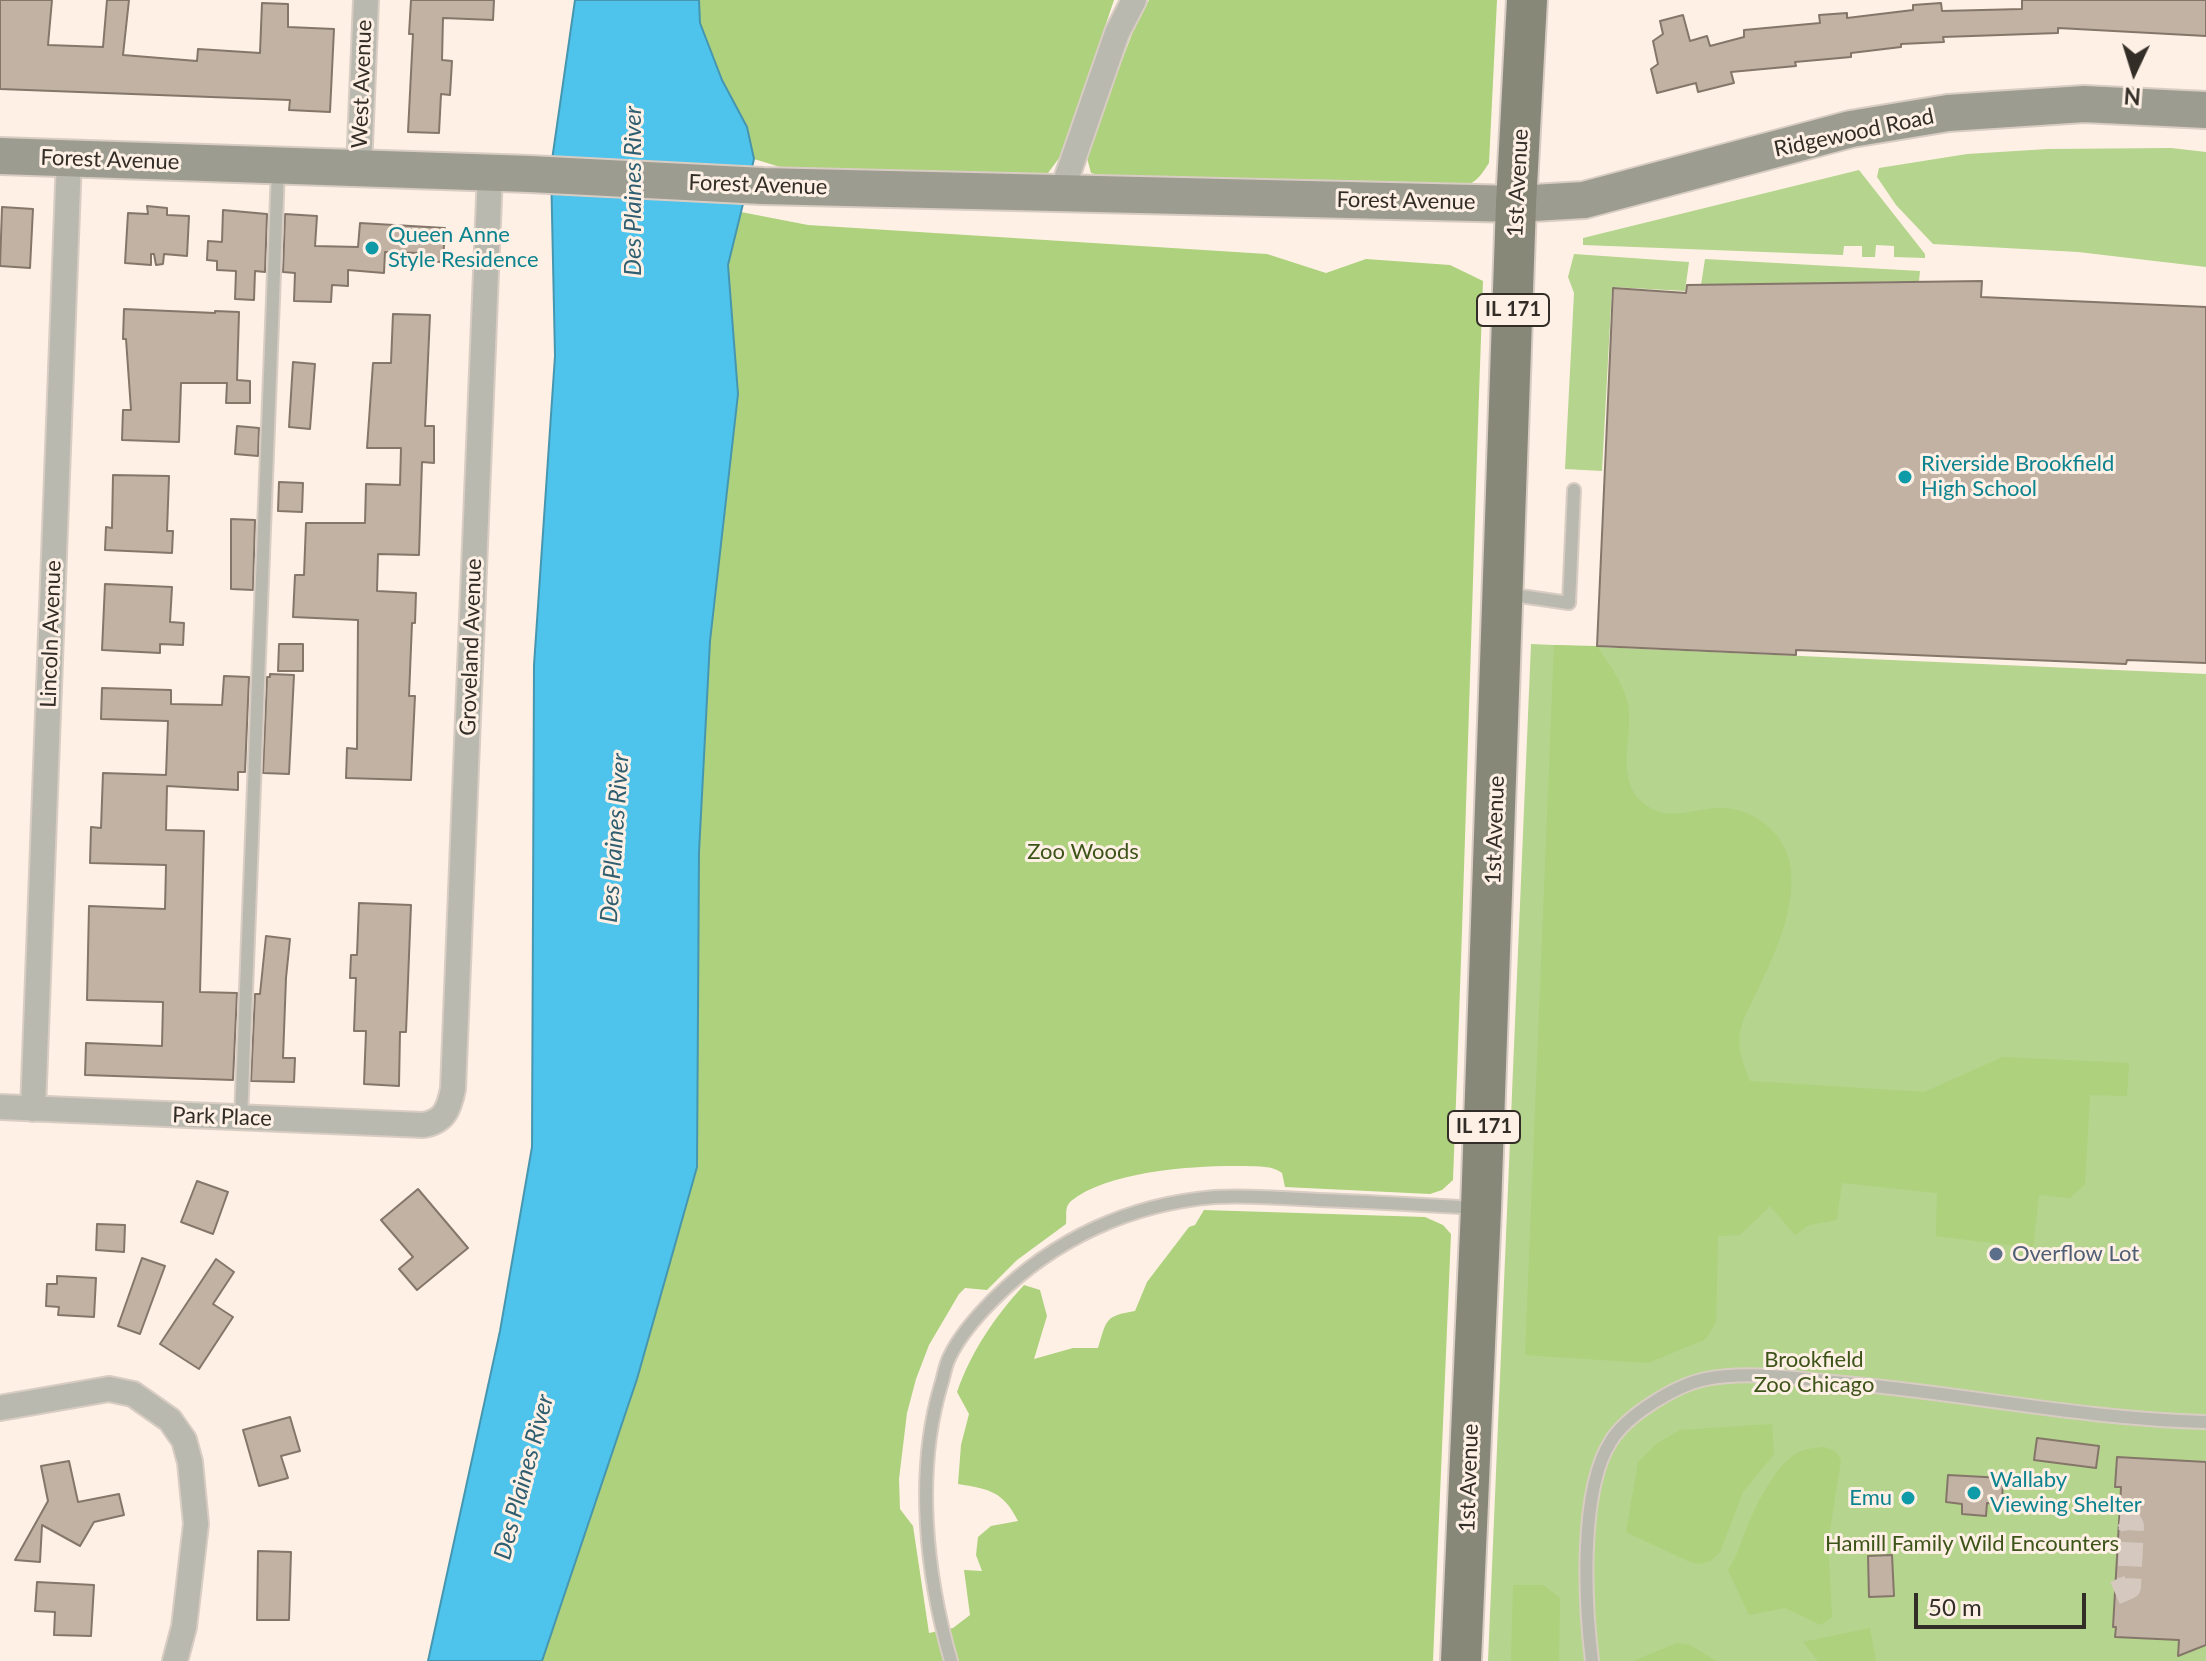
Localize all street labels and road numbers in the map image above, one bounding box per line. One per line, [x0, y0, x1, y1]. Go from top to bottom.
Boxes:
street label: West Avenue [347, 19, 377, 149]
street label: Ridgewood Road [1772, 103, 1936, 163]
street label: 1st Avenue [1502, 128, 1534, 238]
street label: Forest Avenue [40, 144, 180, 176]
street label: Forest Avenue [688, 169, 828, 201]
street label: Forest Avenue [1336, 187, 1476, 215]
road number: IL 171 [1477, 294, 1549, 326]
street label: Groveland Avenue [455, 558, 487, 736]
street label: Lincoln Avenue [35, 560, 67, 708]
street label: 1st Avenue [1480, 775, 1510, 885]
street label: Park Place [172, 1102, 272, 1132]
road number: IL 171 [1448, 1111, 1520, 1143]
street label: 1st Avenue [1454, 1423, 1484, 1533]

